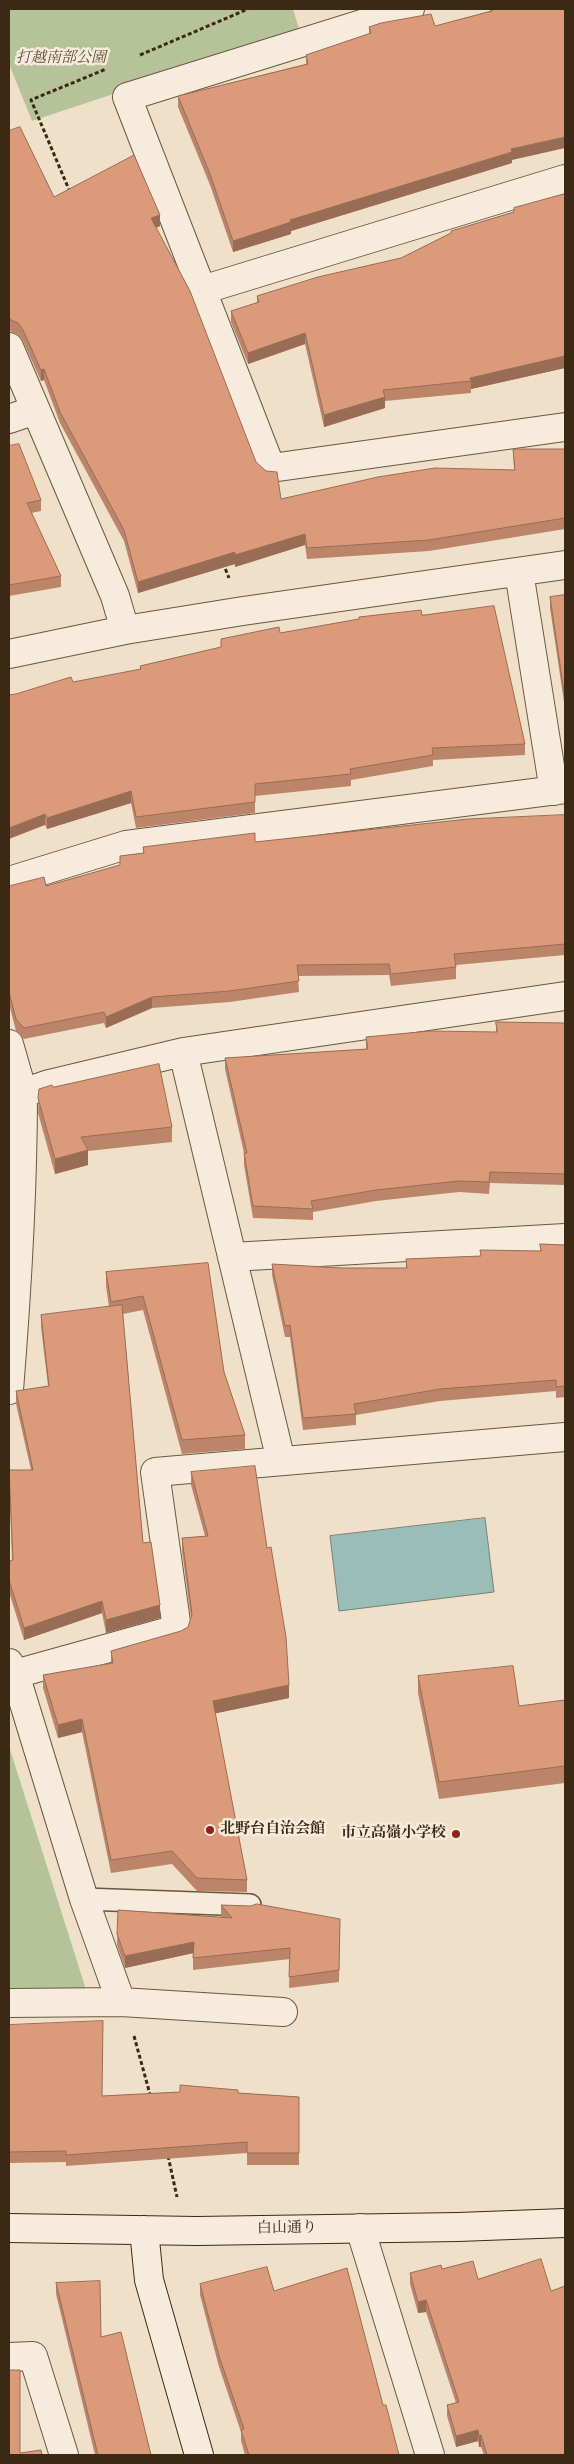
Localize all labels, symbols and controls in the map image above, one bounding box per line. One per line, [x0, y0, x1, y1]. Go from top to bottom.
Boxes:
park label: 打越南部公園 [16, 50, 106, 68]
place label: 北野台自治会館 [220, 1821, 325, 1839]
marker: 北野台自治会館 [204, 1824, 216, 1836]
place label: 市立高嶺小学校 [341, 1825, 446, 1843]
marker: 市立高嶺小学校 [450, 1828, 462, 1840]
street label: 白山通り [257, 2219, 317, 2239]

